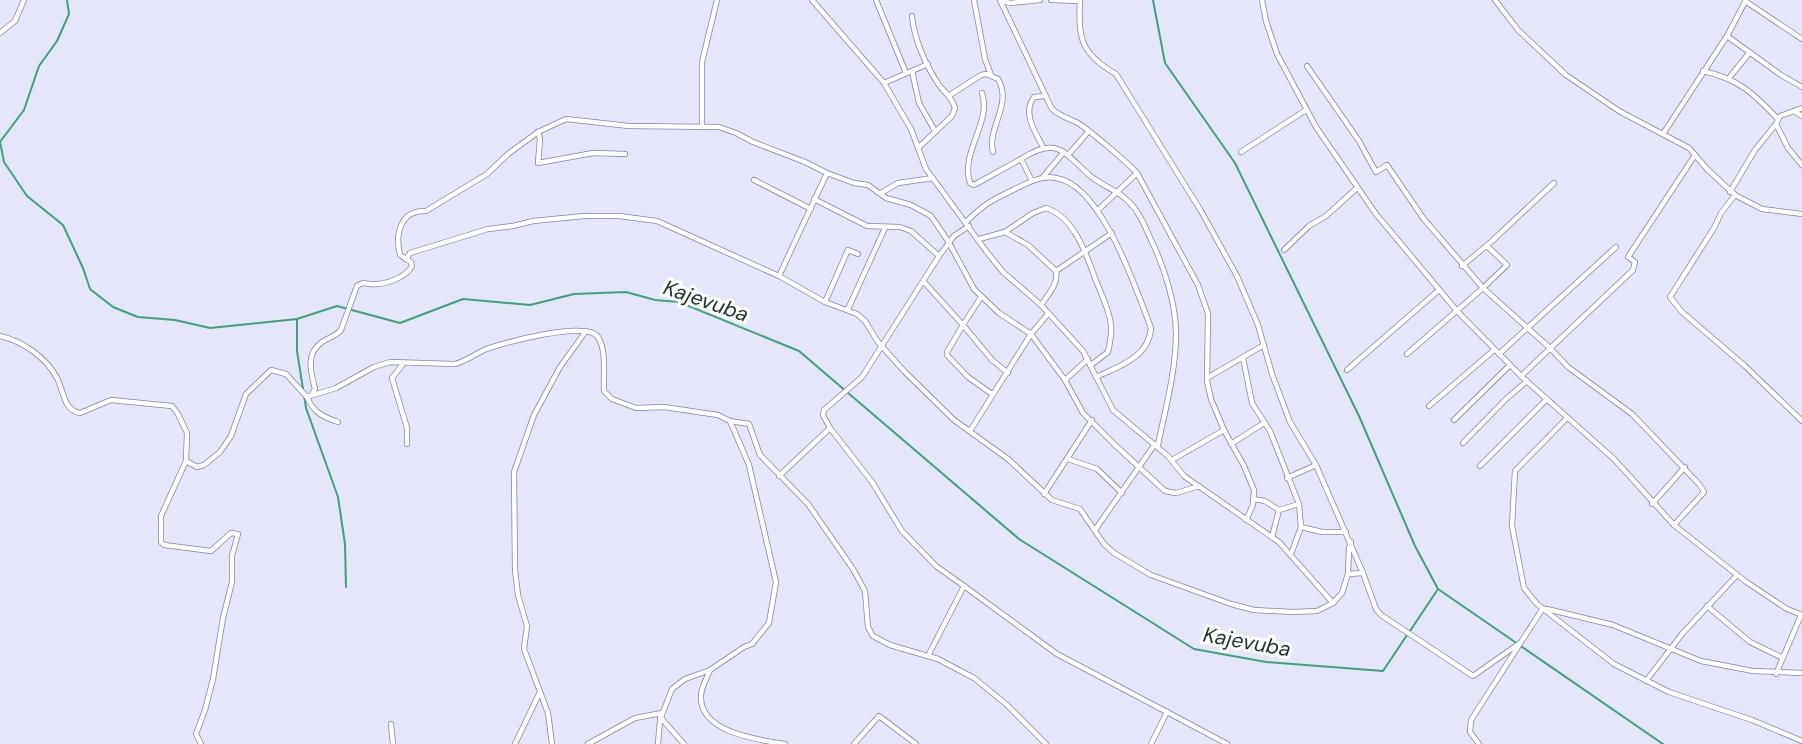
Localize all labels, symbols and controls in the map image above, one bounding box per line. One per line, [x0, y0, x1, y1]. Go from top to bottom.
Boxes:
water label: Kajevuba [660, 273, 752, 329]
water label: Kajevuba [1201, 621, 1293, 663]

